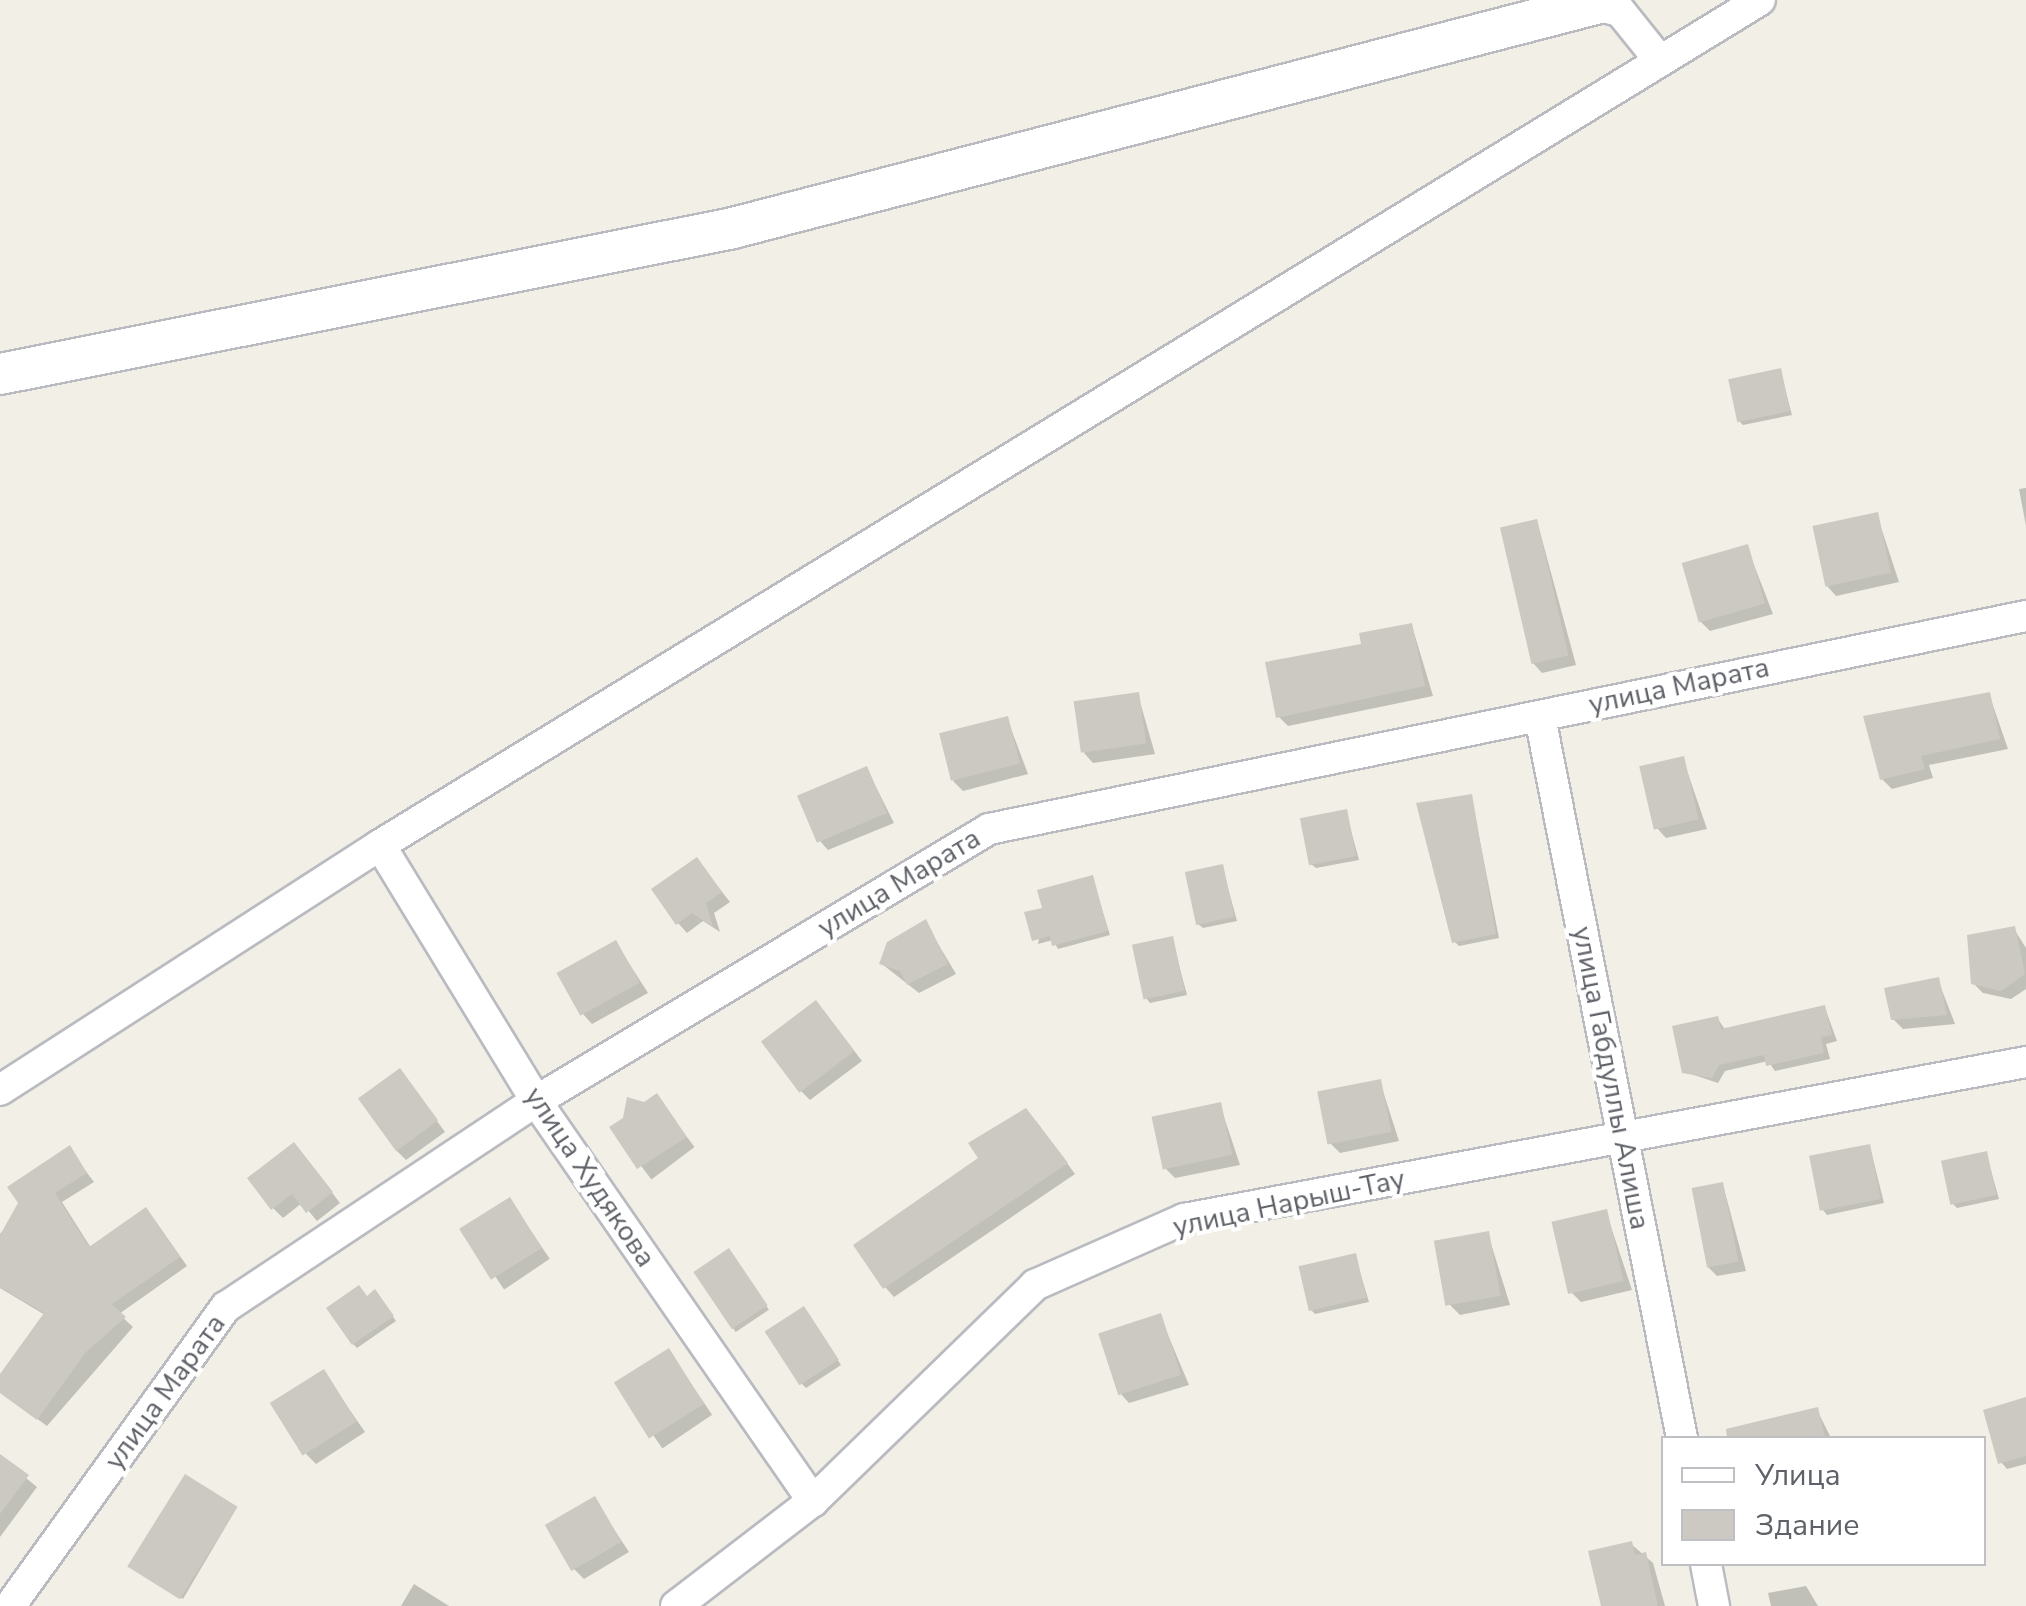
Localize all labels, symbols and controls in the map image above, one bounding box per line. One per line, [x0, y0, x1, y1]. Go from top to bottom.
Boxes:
street label: улица Марата [1586, 650, 1772, 722]
street label: улица Марата [812, 821, 986, 945]
street label: улица Габдуллы Алиша [1565, 924, 1657, 1232]
street label: улица Худякова [517, 1081, 663, 1273]
street label: улица Нарыш-Тау [1170, 1162, 1408, 1244]
street label: улица Марата [97, 1308, 233, 1476]
legend [1661, 1436, 1986, 1566]
text: Улица [1755, 1455, 1841, 1496]
text: Здание [1755, 1505, 1860, 1546]

